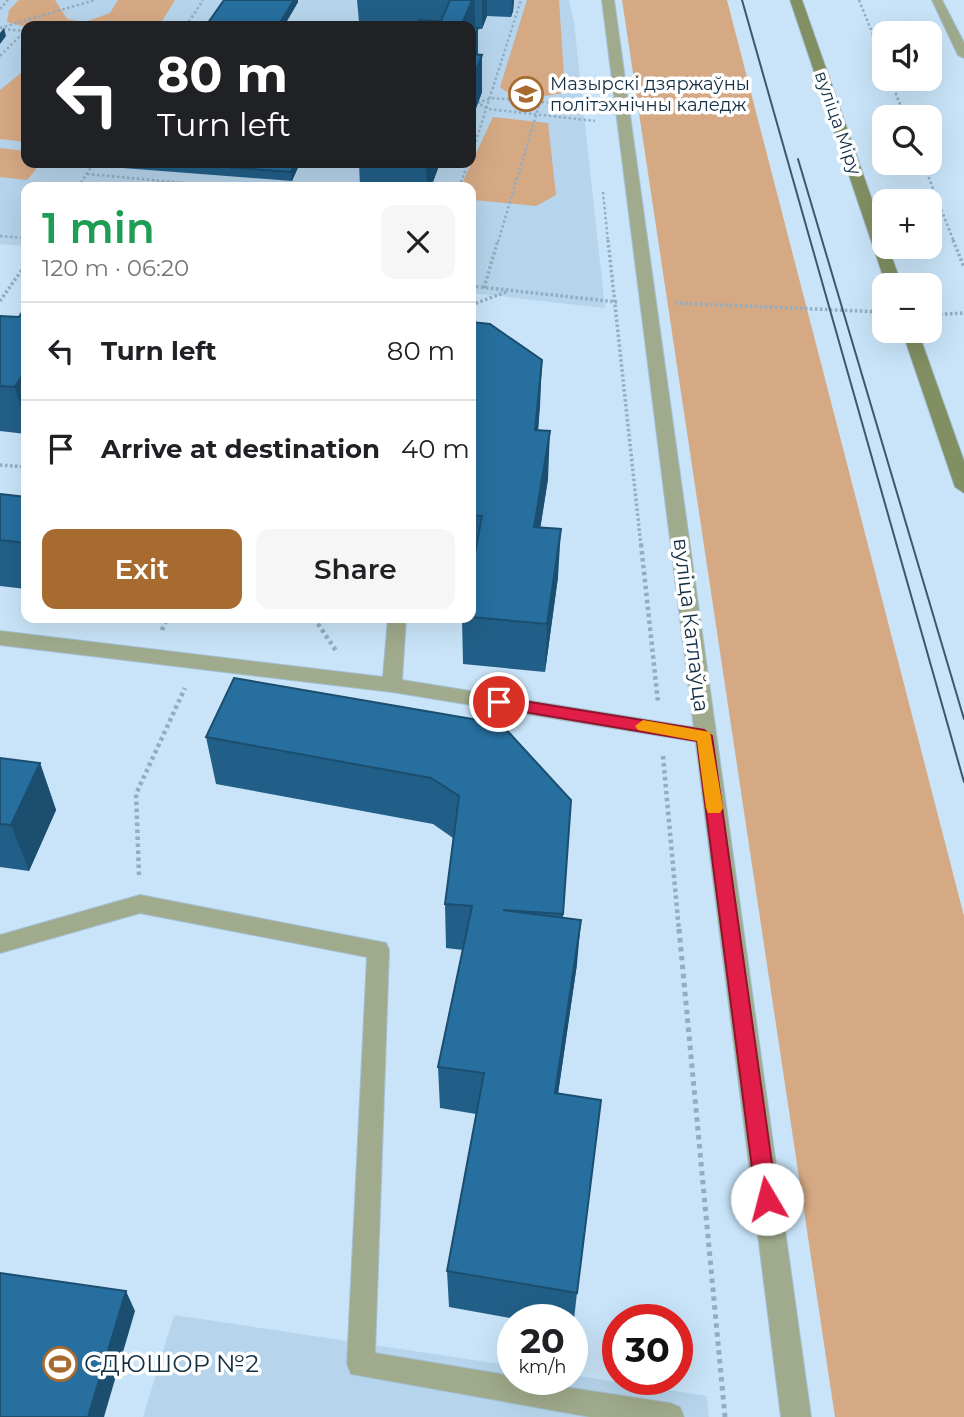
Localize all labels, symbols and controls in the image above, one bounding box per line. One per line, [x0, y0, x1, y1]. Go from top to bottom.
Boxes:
map controls [872, 21, 942, 343]
button: sound [872, 21, 942, 91]
text: 80 m [157, 45, 288, 104]
icon: left [42, 49, 133, 140]
street label: вуліца Міру [810, 68, 866, 178]
place label: Мазырскі дзяржаўны політэхнічны каледж [550, 73, 750, 116]
school or university icon: Мазырскі дзяржаўны політэхнічны каледж [507, 75, 545, 113]
text: Turn left [157, 105, 291, 144]
button: search [872, 105, 942, 175]
button: + [872, 189, 942, 259]
text: 1 min [42, 202, 155, 254]
button: close [381, 205, 455, 279]
text: 120 m · 06:20 [42, 254, 189, 282]
button: − [872, 273, 942, 343]
icon: left [42, 332, 80, 370]
text: Turn left [101, 335, 217, 367]
text: 80 m [387, 335, 455, 367]
icon: arrive [42, 430, 80, 468]
text: Arrive at destination [101, 433, 380, 465]
text: 40 m [401, 433, 470, 465]
button: Exit [42, 529, 242, 609]
button: Share [256, 529, 455, 609]
street label: вуліца Катлаўца [668, 537, 715, 713]
pin [469, 672, 529, 732]
icon: arrive [480, 683, 518, 721]
position arrow [730, 1162, 804, 1236]
speed limit sign: 30 [602, 1304, 693, 1395]
text: 20 [520, 1319, 565, 1362]
sports icon: СДЮШОР №2 [41, 1345, 79, 1383]
place label: СДЮШОР №2 [84, 1349, 259, 1378]
text: km/h [518, 1356, 567, 1378]

